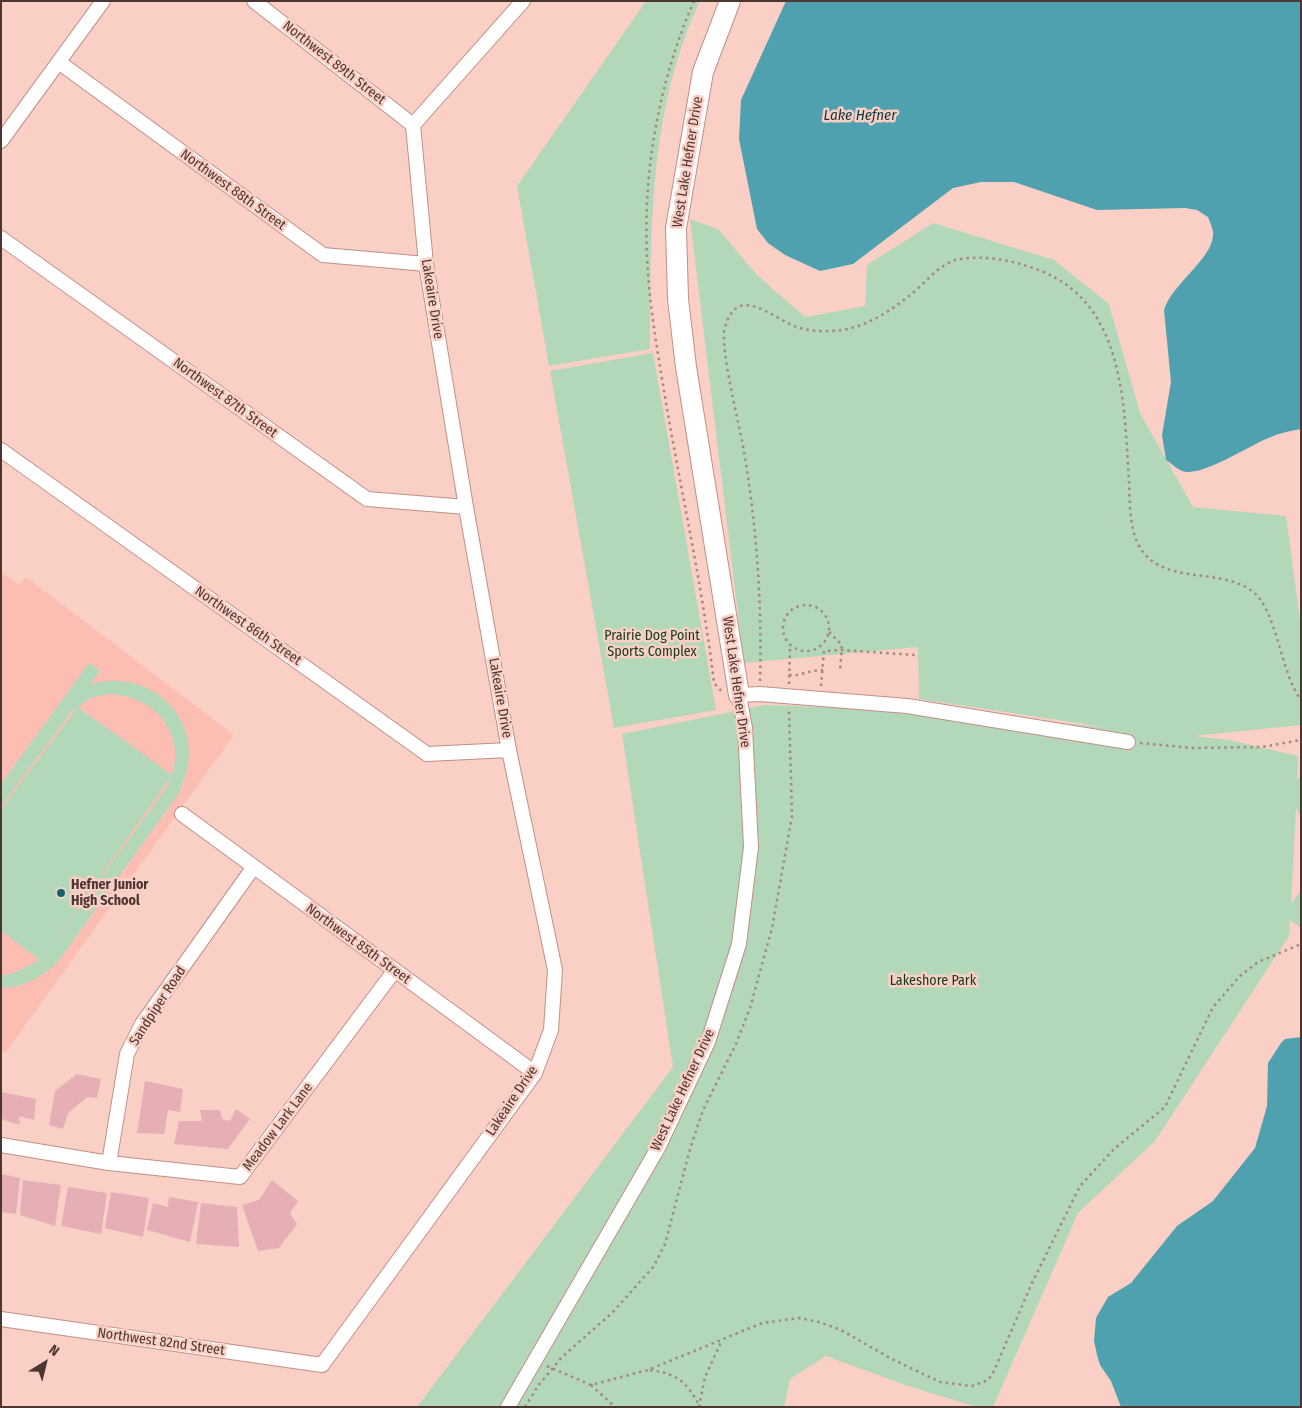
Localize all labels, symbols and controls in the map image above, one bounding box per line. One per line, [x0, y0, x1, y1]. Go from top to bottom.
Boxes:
street label: Northwest 89th Street [279, 18, 389, 108]
street label: West Lake Hefner Drive [669, 95, 707, 229]
water label: Lake Hefner [824, 107, 896, 125]
street label: Northwest 88th Street [177, 146, 289, 234]
street label: Lakeaire Drive [417, 258, 447, 340]
street label: Northwest 87th Street [170, 355, 280, 441]
street label: Northwest 86th Street [191, 583, 305, 669]
street label: West Lake Hefner Drive [718, 615, 754, 749]
park label: Prairie Dog Point Sports Complex [604, 628, 700, 660]
street label: Lakeaire Drive [485, 657, 515, 739]
place label: Hefner Junior High School [71, 877, 148, 910]
marker: Hefner Junior High School [55, 887, 67, 899]
street label: Northwest 85th Street [302, 900, 414, 988]
street label: Sandpiper Road [126, 963, 190, 1049]
park label: Lakeshore Park [890, 973, 976, 989]
street label: West Lake Hefner Drive [647, 1026, 719, 1154]
street label: Lakeaire Drive [482, 1063, 542, 1139]
street label: Meadow Lark Lane [239, 1080, 317, 1174]
street label: Northwest 82nd Street [96, 1325, 226, 1359]
north arrow [20, 1338, 70, 1388]
text: N [46, 1341, 62, 1360]

